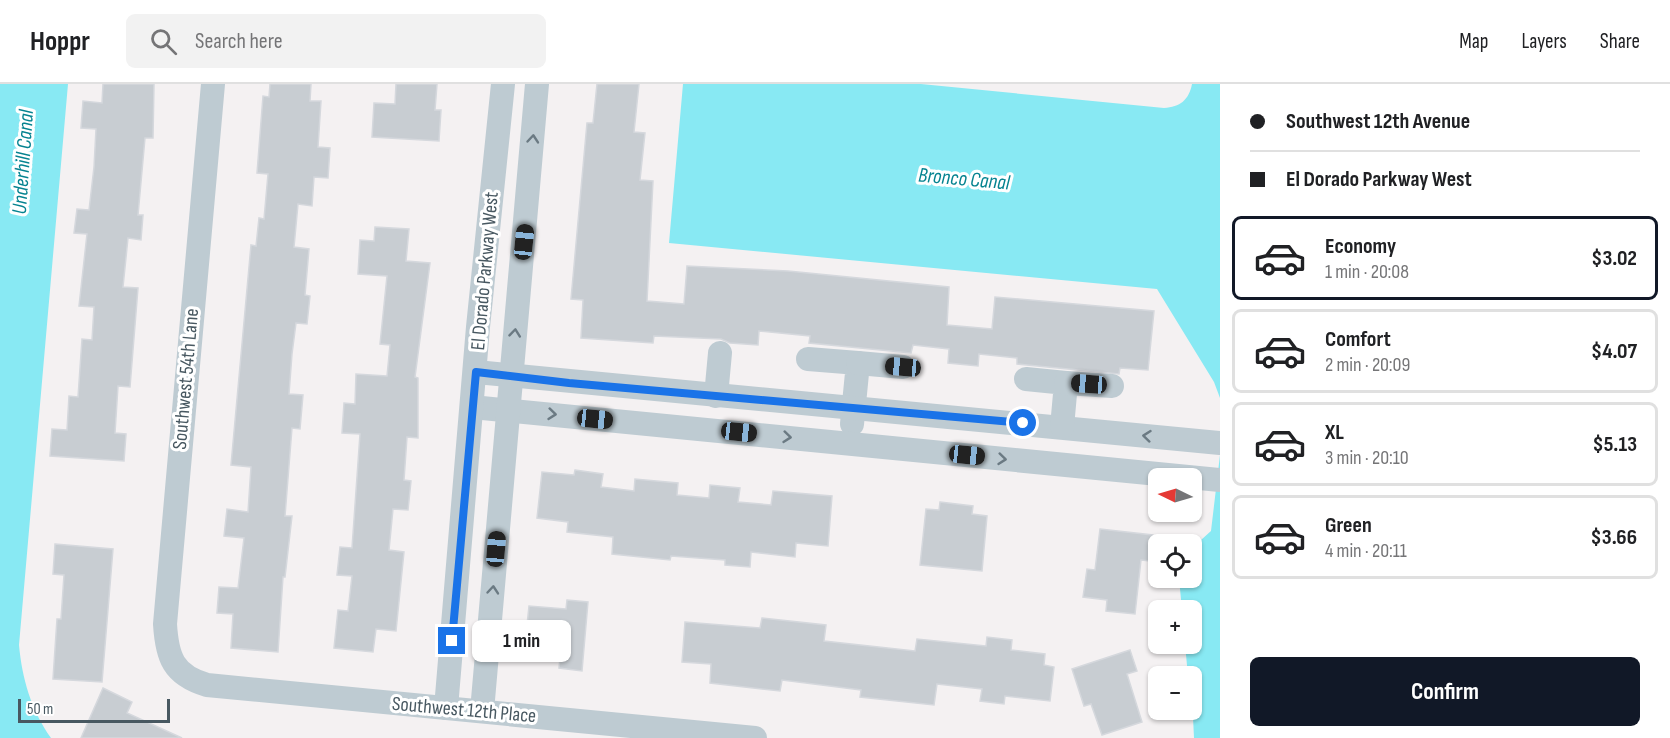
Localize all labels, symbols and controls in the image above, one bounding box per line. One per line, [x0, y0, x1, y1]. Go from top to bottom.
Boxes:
search box [126, 14, 546, 68]
text: Hoppr [30, 25, 90, 58]
icon: search [147, 25, 180, 58]
text: Search here [195, 28, 282, 55]
text: Map [1459, 29, 1488, 54]
text: Layers [1521, 29, 1567, 54]
text: Share [1600, 29, 1640, 54]
water label: Underhill Canal [7, 108, 39, 215]
text: Southwest 12th Avenue [1286, 108, 1470, 135]
one-way arrow [526, 135, 539, 144]
water label: Bronco Canal [917, 163, 1012, 196]
text: El Dorado Parkway West [1286, 166, 1472, 193]
street label: El Dorado Parkway West [466, 191, 504, 351]
car [513, 223, 535, 261]
icon: car [1253, 231, 1307, 285]
text: Economy [1325, 233, 1396, 260]
text: $3.02 [1591, 245, 1637, 272]
text: 1 min · 20:08 [1325, 260, 1409, 284]
street label: Southwest 54th Lane [168, 307, 204, 451]
icon: car [1253, 324, 1307, 378]
text: Comfort [1325, 326, 1391, 353]
one-way arrow [508, 329, 521, 338]
text: $4.07 [1591, 338, 1637, 365]
text: 2 min · 20:09 [1325, 353, 1410, 377]
car [884, 356, 922, 378]
car [1070, 374, 1108, 394]
one-way arrow [547, 407, 556, 420]
car [576, 408, 614, 430]
route start [1009, 409, 1036, 436]
icon: car [1253, 417, 1307, 471]
text: XL [1325, 419, 1344, 446]
car [720, 421, 758, 443]
one-way arrow [783, 430, 792, 442]
one-way arrow [1143, 430, 1152, 443]
text: $5.13 [1592, 431, 1637, 458]
car [948, 444, 986, 466]
text: 3 min · 20:10 [1325, 446, 1409, 470]
one-way arrow [998, 452, 1007, 465]
north arrow [1148, 468, 1202, 522]
map controls [1148, 468, 1202, 720]
icon: car [1253, 510, 1307, 564]
text: Green [1325, 512, 1372, 539]
text: $3.66 [1591, 524, 1637, 551]
car [485, 530, 507, 568]
button: locate [1148, 534, 1202, 588]
text: 4 min · 20:11 [1325, 539, 1407, 563]
one-way arrow [486, 586, 499, 595]
button: + [1148, 600, 1202, 654]
callout: 1 min [473, 620, 572, 662]
route end [438, 627, 465, 654]
text: 1 min [503, 629, 540, 653]
button: Confirm [1250, 657, 1640, 726]
button: − [1148, 666, 1202, 720]
street label: Southwest 12th Place [391, 692, 537, 728]
scale bar [18, 696, 170, 724]
text: 50 m [27, 700, 53, 719]

